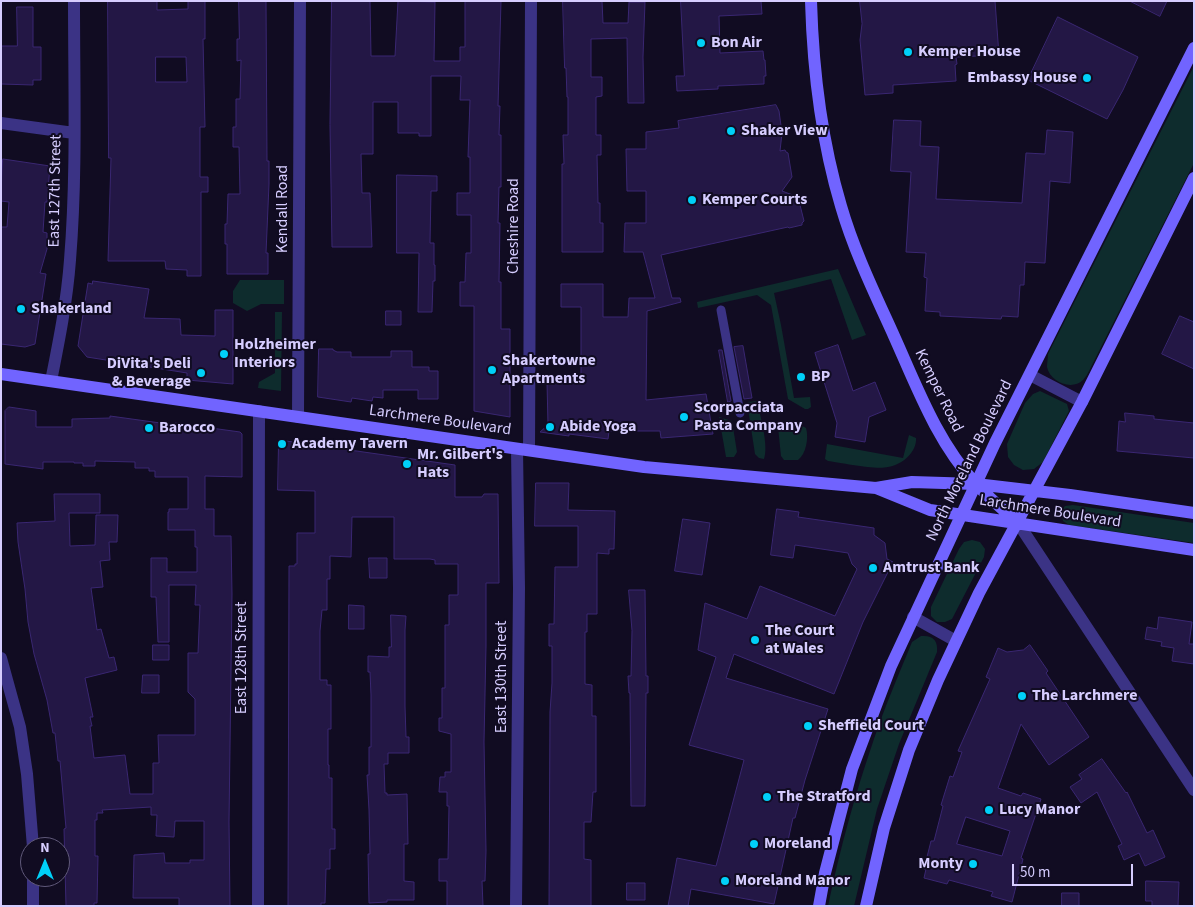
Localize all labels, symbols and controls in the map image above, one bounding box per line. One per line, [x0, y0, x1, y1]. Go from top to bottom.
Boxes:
place label: Bon Air [711, 33, 762, 53]
marker: Bon Air [695, 37, 707, 49]
place label: Kemper House [918, 42, 1021, 62]
marker: Kemper House [902, 46, 914, 58]
place label: Embassy House [967, 68, 1077, 88]
marker: Embassy House [1081, 72, 1093, 84]
place label: Shaker View [741, 121, 828, 141]
marker: Shaker View [725, 125, 737, 137]
street label: East 127th Street [45, 134, 67, 248]
street label: Kendall Road [273, 165, 293, 253]
street label: Cheshire Road [504, 178, 524, 274]
place label: Kemper Courts [702, 190, 807, 210]
marker: Kemper Courts [686, 194, 698, 206]
place label: Shakerland [31, 299, 112, 319]
marker: Shakerland [15, 303, 27, 315]
place label: Holzheimer Interiors [234, 335, 316, 373]
street label: Kemper Road [910, 346, 966, 436]
marker: Holzheimer Interiors [218, 348, 230, 360]
place label: Shakertowne Apartments [502, 351, 596, 389]
place label: DiVita's Deli & Beverage [107, 354, 191, 392]
marker: Shakertowne Apartments [486, 364, 498, 376]
marker: DiVita's Deli & Beverage [195, 367, 207, 379]
place label: BP [811, 367, 830, 387]
marker: BP [795, 371, 807, 383]
street label: North Moreland Boulevard [923, 377, 1017, 545]
place label: Scorpacciata Pasta Company [694, 398, 802, 436]
street label: Larchmere Boulevard [368, 402, 512, 440]
marker: Scorpacciata Pasta Company [678, 411, 690, 423]
place label: Abide Yoga [560, 417, 636, 437]
place label: Barocco [159, 418, 215, 438]
marker: Abide Yoga [544, 421, 556, 433]
marker: Barocco [143, 422, 155, 434]
place label: Academy Tavern [292, 434, 408, 454]
marker: Academy Tavern [276, 438, 288, 450]
place label: Mr. Gilbert's Hats [417, 445, 503, 483]
marker: Mr. Gilbert's Hats [401, 458, 413, 470]
street label: Larchmere Boulevard [978, 491, 1122, 533]
place label: Amtrust Bank [883, 558, 980, 578]
marker: Amtrust Bank [867, 562, 879, 574]
street label: East 128th Street [232, 602, 252, 714]
street label: East 130th Street [492, 621, 512, 733]
place label: The Court at Wales [765, 621, 834, 659]
marker: The Court at Wales [749, 634, 761, 646]
place label: The Larchmere [1032, 686, 1138, 706]
marker: The Larchmere [1016, 690, 1028, 702]
place label: Sheffield Court [818, 716, 924, 736]
marker: Sheffield Court [802, 720, 814, 732]
place label: The Stratford [777, 787, 871, 807]
marker: The Stratford [761, 791, 773, 803]
place label: Lucy Manor [999, 800, 1080, 820]
marker: Lucy Manor [983, 804, 995, 816]
place label: Moreland [764, 834, 831, 854]
north arrow [20, 837, 70, 887]
text: N [40, 838, 50, 858]
marker: Moreland [748, 838, 760, 850]
place label: Monty [918, 854, 963, 874]
scale bar [1015, 854, 1136, 886]
marker: Monty [967, 858, 979, 870]
text: 50 m [1020, 862, 1050, 883]
place label: Moreland Manor [735, 871, 850, 891]
marker: Moreland Manor [719, 875, 731, 887]

